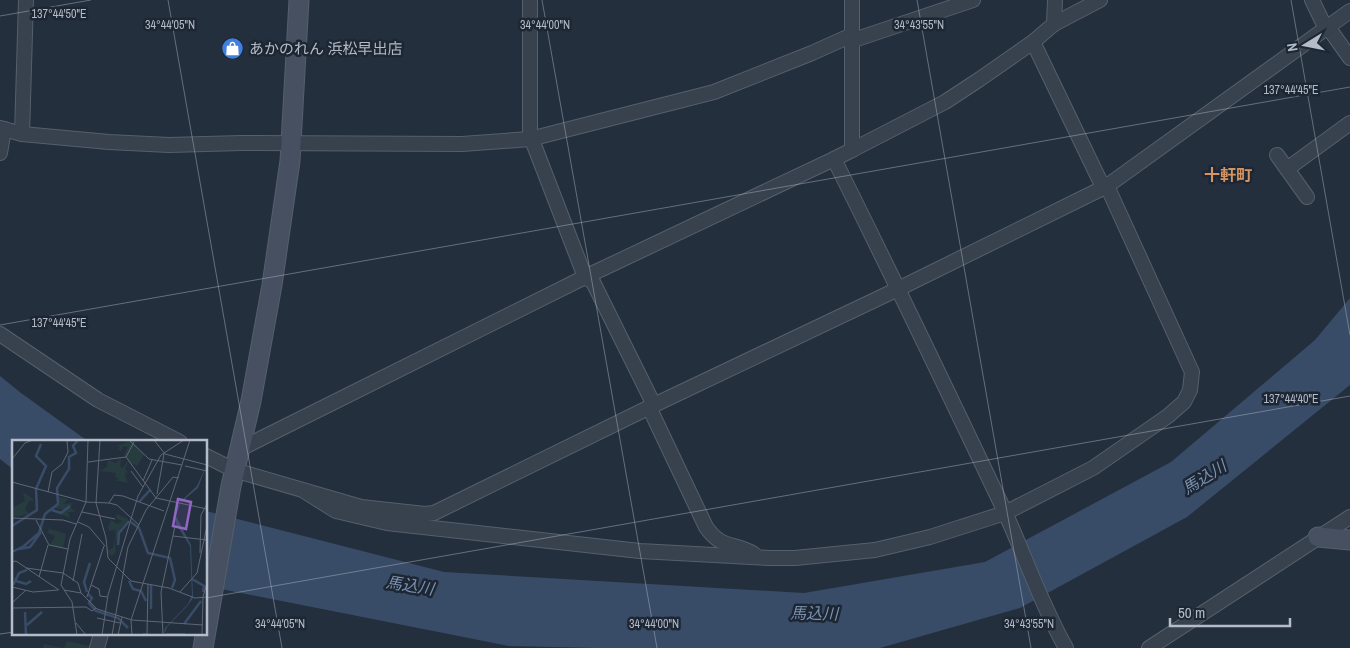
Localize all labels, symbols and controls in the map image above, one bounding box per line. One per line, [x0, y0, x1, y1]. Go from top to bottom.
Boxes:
text: 137°44'50"E [31, 6, 87, 22]
text: 34°44'05"N [145, 17, 195, 33]
text: 34°44'00"N [520, 17, 570, 33]
text: 34°43'55"N [894, 17, 944, 33]
north arrow [1280, 20, 1330, 70]
shop icon: あかのれん 浜松早出店 [221, 37, 245, 61]
place label: あかのれん 浜松早出店 [249, 38, 402, 59]
text: N [1283, 42, 1302, 53]
text: 137°44'45"E [1263, 82, 1319, 98]
district label: 十軒町 [1204, 164, 1252, 186]
text: 137°44'45"E [31, 315, 87, 331]
text: 137°44'40"E [1263, 391, 1319, 407]
inset map [12, 440, 208, 636]
water label: 馬込川 [1178, 454, 1232, 499]
water label: 馬込川 [385, 570, 437, 600]
scale bar [1170, 596, 1290, 628]
water label: 馬込川 [790, 602, 840, 624]
text: 50 m [1178, 602, 1205, 623]
text: 34°44'05"N [255, 616, 305, 632]
text: 34°44'00"N [629, 616, 679, 632]
text: 34°43'55"N [1004, 616, 1054, 632]

